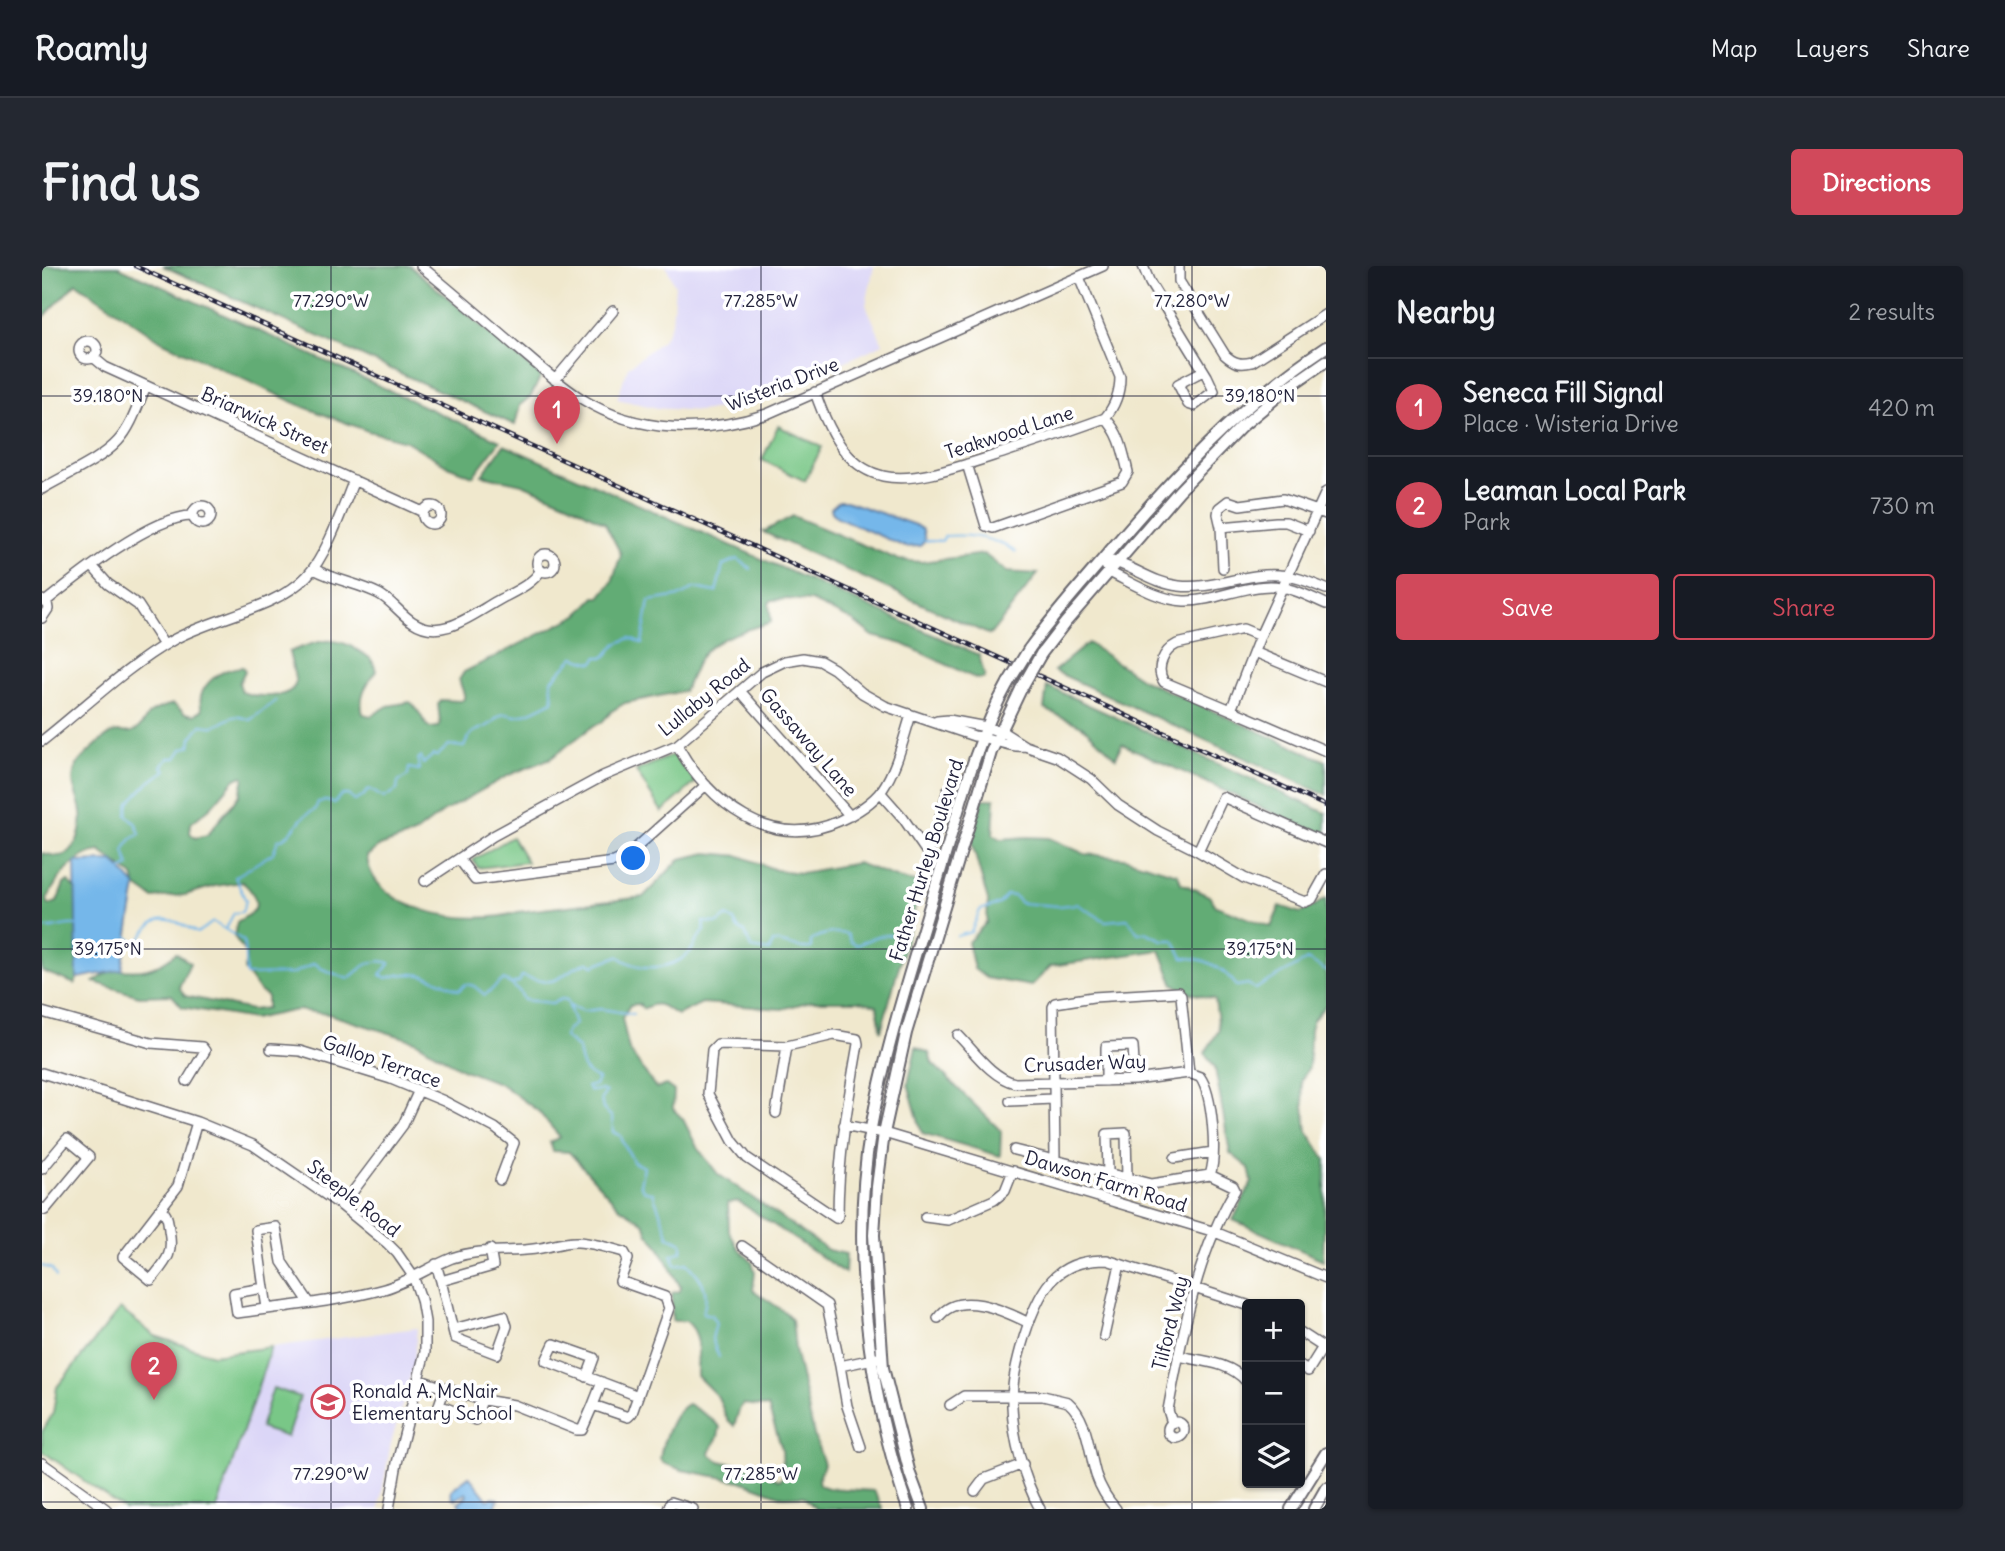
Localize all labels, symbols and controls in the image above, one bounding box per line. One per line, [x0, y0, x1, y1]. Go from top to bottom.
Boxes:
text: Roamly [35, 27, 148, 69]
text: Map [1711, 33, 1757, 63]
text: Layers [1795, 33, 1869, 63]
text: Share [1907, 33, 1970, 63]
button: Directions [1791, 149, 1963, 215]
text: Find us [42, 152, 200, 213]
text: 77.290°W [293, 289, 369, 312]
text: 77.285°W [724, 289, 798, 312]
text: 77.280°W [1154, 289, 1230, 312]
text: Nearby [1396, 293, 1496, 331]
text: 2 results [1849, 297, 1935, 326]
street label: Wisteria Drive [722, 351, 842, 417]
text: Seneca Fill Signal [1463, 376, 1664, 409]
street label: Briarwick Street [198, 381, 332, 459]
text: 39.180°N [72, 384, 144, 407]
text: 39.180°N [1224, 384, 1296, 407]
pin: 1 [534, 386, 580, 444]
text: 1 [1414, 393, 1424, 422]
text: 420 m [1868, 393, 1935, 422]
street label: Teakwood Lane [942, 400, 1076, 464]
text: Place · Wisteria Drive [1463, 409, 1679, 438]
text: Leaman Local Park [1463, 474, 1686, 507]
text: 2 [1413, 491, 1425, 520]
text: 730 m [1870, 491, 1935, 520]
text: Park [1463, 507, 1511, 536]
button: Save [1396, 574, 1659, 640]
button: Share [1673, 574, 1935, 640]
street label: Lullaby Road [653, 653, 755, 741]
street label: Gassaway Lane [755, 683, 863, 801]
street label: Father Hurley Boulevard [884, 756, 968, 964]
your location [616, 841, 650, 875]
text: 39.175°N [74, 937, 142, 960]
text: 39.175°N [1226, 937, 1294, 960]
street label: Gallop Terrace [320, 1030, 444, 1092]
street label: Crusader Way [1023, 1049, 1147, 1077]
street label: Dawson Farm Road [1022, 1145, 1190, 1217]
street label: Steeple Road [303, 1154, 405, 1242]
street label: Tilford Way [1147, 1273, 1193, 1373]
map controls [1242, 1299, 1305, 1488]
button: + [1242, 1299, 1305, 1362]
pin: 2 [131, 1342, 177, 1400]
button: − [1242, 1362, 1305, 1425]
place label: Ronald A. McNair Elementary School [352, 1379, 513, 1425]
school or university icon: Ronald A. McNair Elementary School [309, 1383, 347, 1421]
button: layers [1242, 1425, 1305, 1488]
text: 77.290°W [293, 1462, 369, 1485]
text: 77.285°W [724, 1462, 798, 1485]

